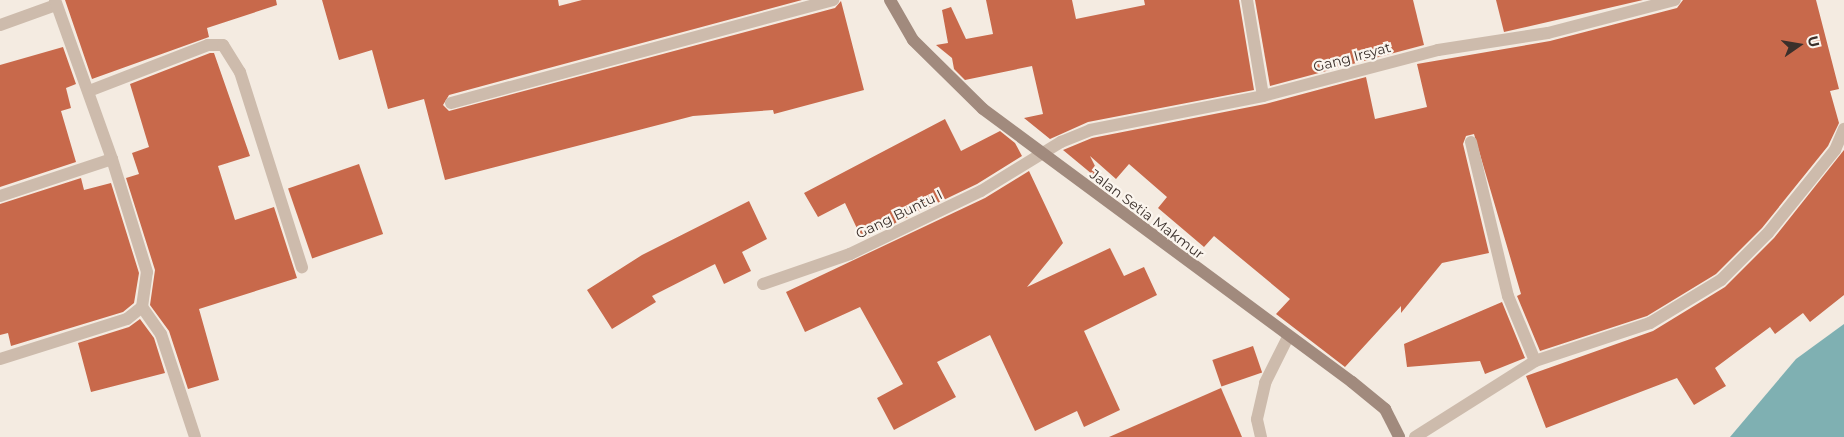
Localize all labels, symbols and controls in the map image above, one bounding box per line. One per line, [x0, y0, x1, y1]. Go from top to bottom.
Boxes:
north arrow [1774, 20, 1824, 70]
text: U [1804, 34, 1824, 49]
street label: Gang Irsyat [1311, 39, 1393, 75]
street label: Jalan Setia Makmur [1087, 166, 1207, 262]
street label: Gang Buntu I [853, 186, 945, 242]

